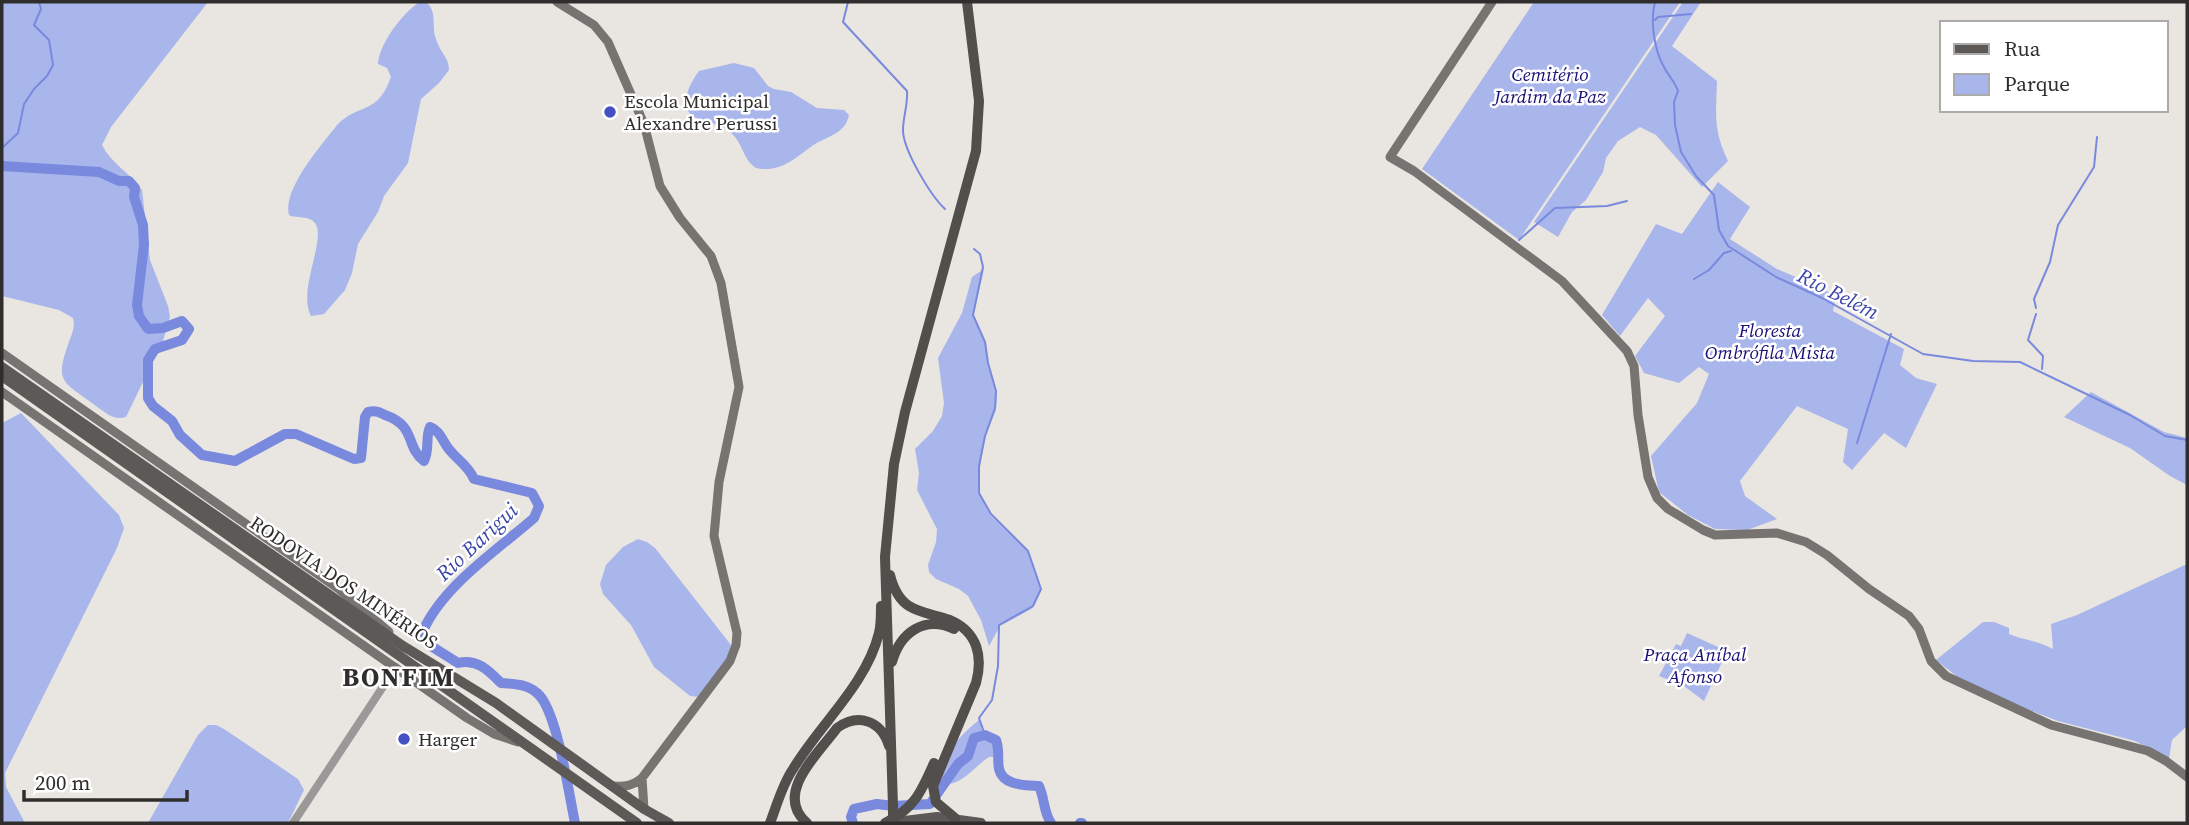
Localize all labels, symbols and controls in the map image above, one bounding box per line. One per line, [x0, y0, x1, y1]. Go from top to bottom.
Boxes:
legend [1940, 21, 2168, 112]
text: Rua [2004, 34, 2041, 63]
park label: Cemitério Jardim da Paz [1491, 61, 1607, 109]
text: Parque [2004, 69, 2070, 98]
place label: Escola Municipal Alexandre Perussi [624, 88, 778, 136]
marker: Escola Municipal Alexandre Perussi [602, 104, 618, 120]
water label: Rio Belém [1792, 260, 1884, 326]
park label: Floresta Ombrófila Mista [1705, 317, 1835, 365]
water label: Rio Barigui [429, 496, 524, 588]
street label: RODOVIA DOS MINÉRIOS [245, 509, 443, 655]
park label: Praça Aníbal Afonso [1643, 641, 1747, 689]
district label: BONFIM [342, 659, 456, 695]
place label: Harger [418, 726, 477, 752]
marker: Harger [396, 731, 412, 747]
scale bar [24, 758, 187, 802]
text: 200 m [35, 768, 90, 797]

